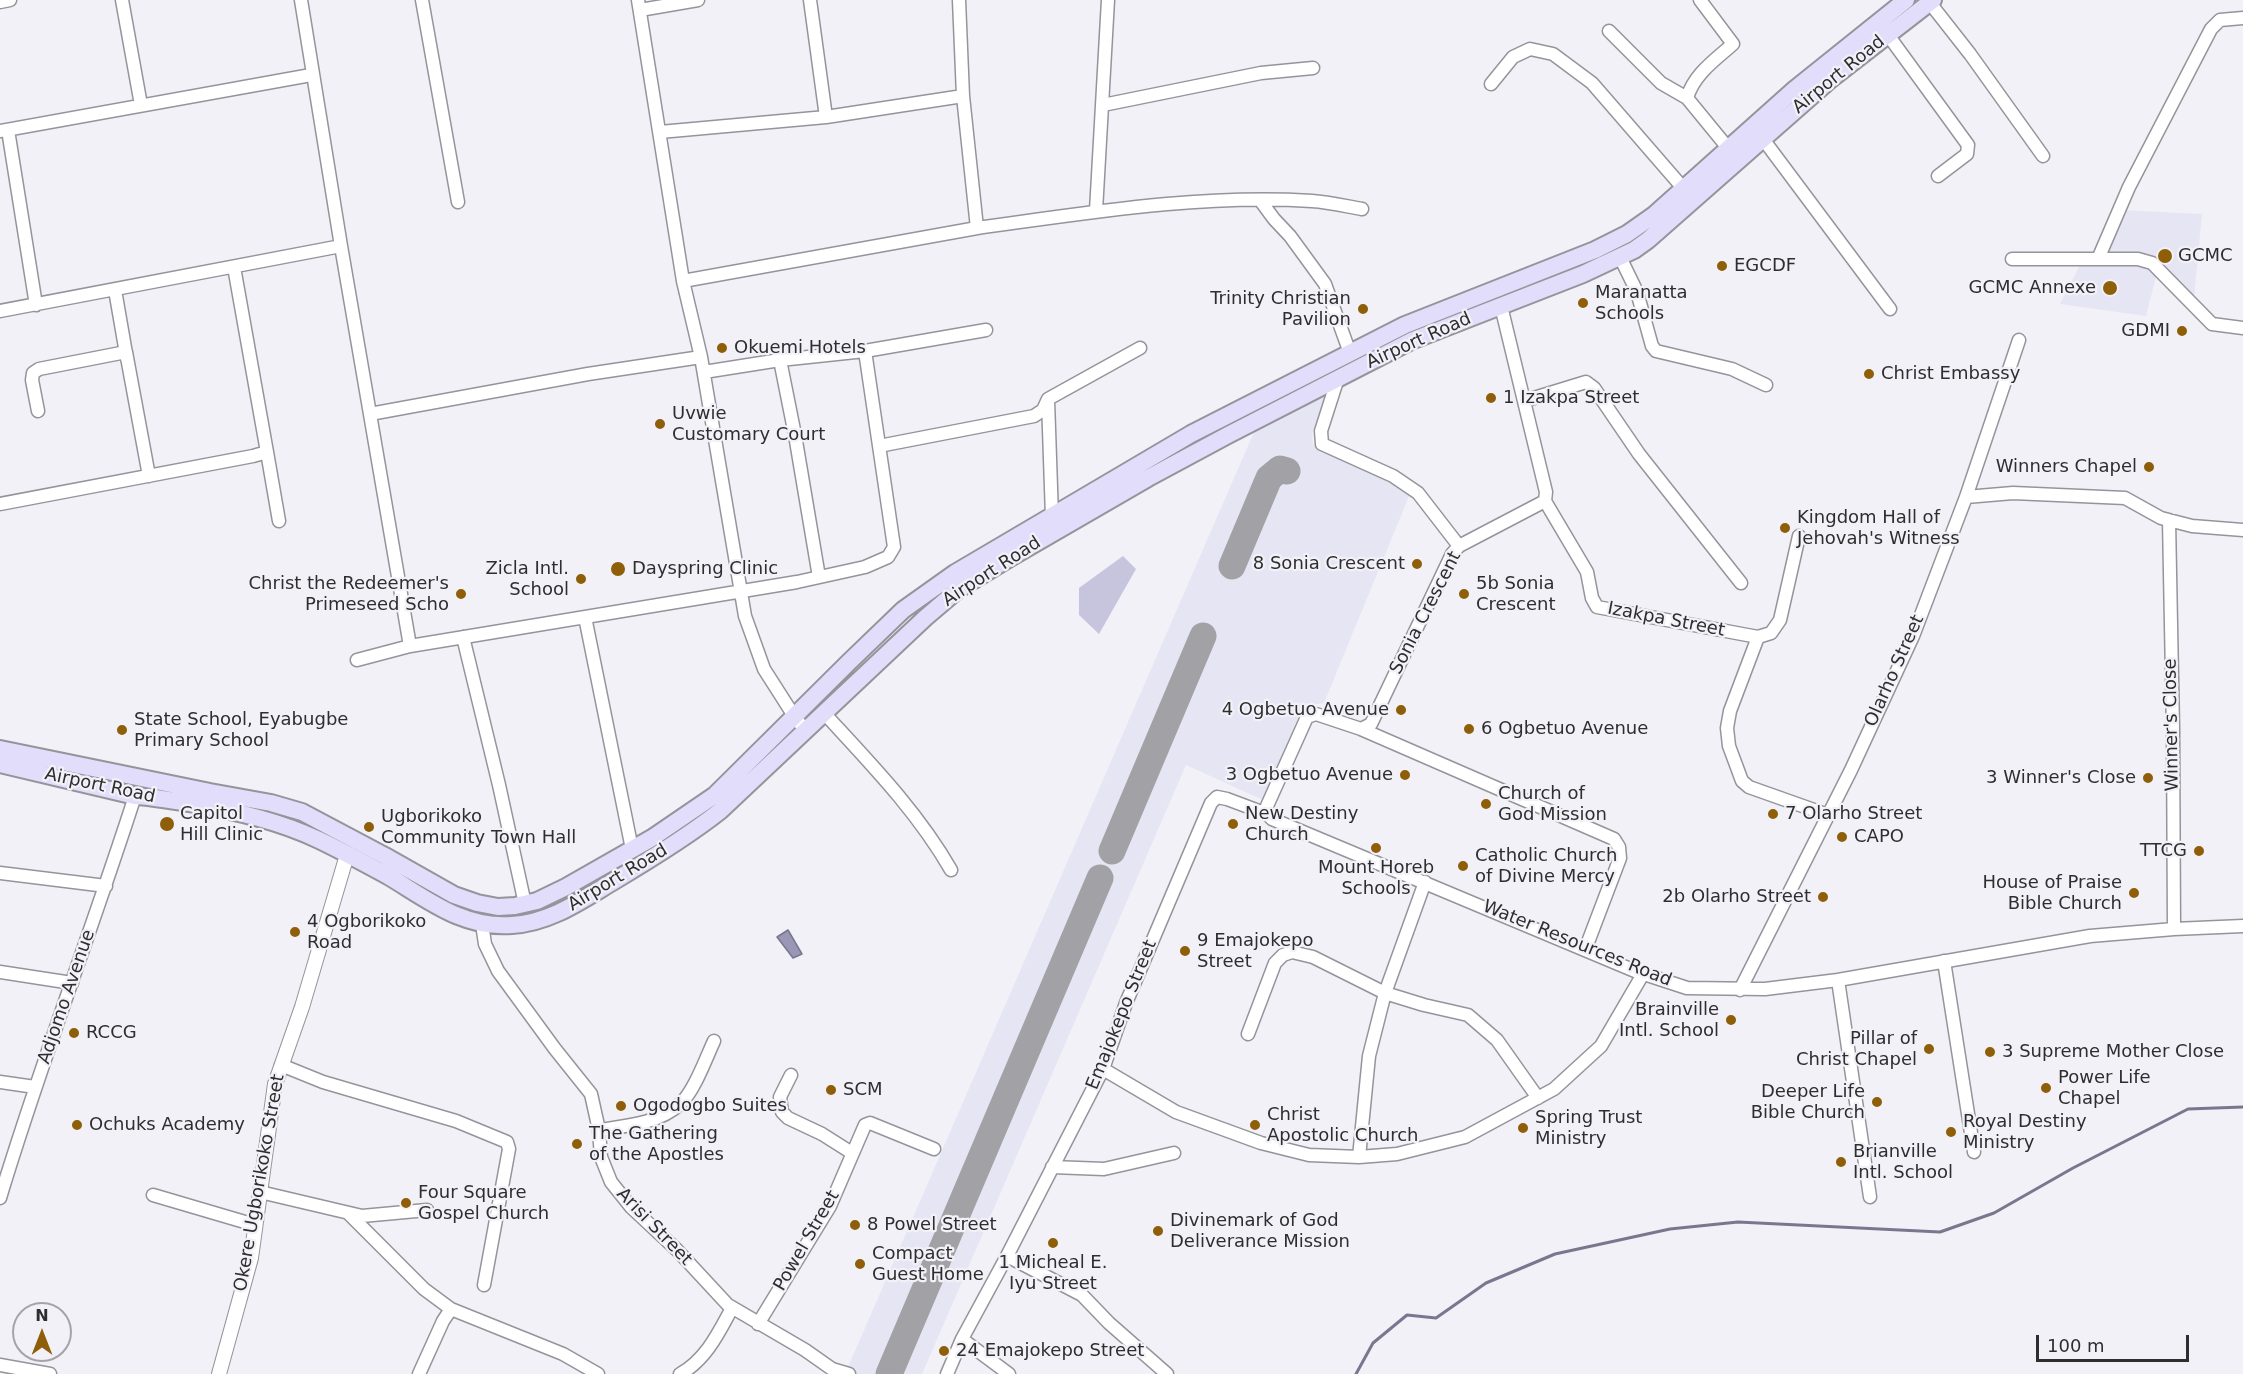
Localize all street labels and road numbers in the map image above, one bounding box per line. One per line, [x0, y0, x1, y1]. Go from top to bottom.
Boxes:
street label: Airport Road [1788, 31, 1890, 119]
street label: Airport Road [1363, 308, 1475, 374]
street label: Airport Road [939, 532, 1045, 612]
street label: Sonia Crescent [1386, 548, 1466, 678]
street label: Izakpa Street [1605, 598, 1727, 642]
street label: Olarho Street [1861, 612, 1929, 730]
street label: Winner's Close [2160, 658, 2184, 792]
street label: Airport Road [43, 764, 157, 808]
street label: Airport Road [564, 840, 672, 916]
street label: Water Resources Road [1479, 896, 1675, 992]
street label: Adjomo Avenue [34, 927, 100, 1067]
street label: Emajokepo Street [1082, 937, 1162, 1093]
street label: Okere Ugborikoko Street [230, 1073, 290, 1293]
street label: Arisi Street [612, 1184, 696, 1270]
street label: Powel Street [770, 1187, 844, 1295]

